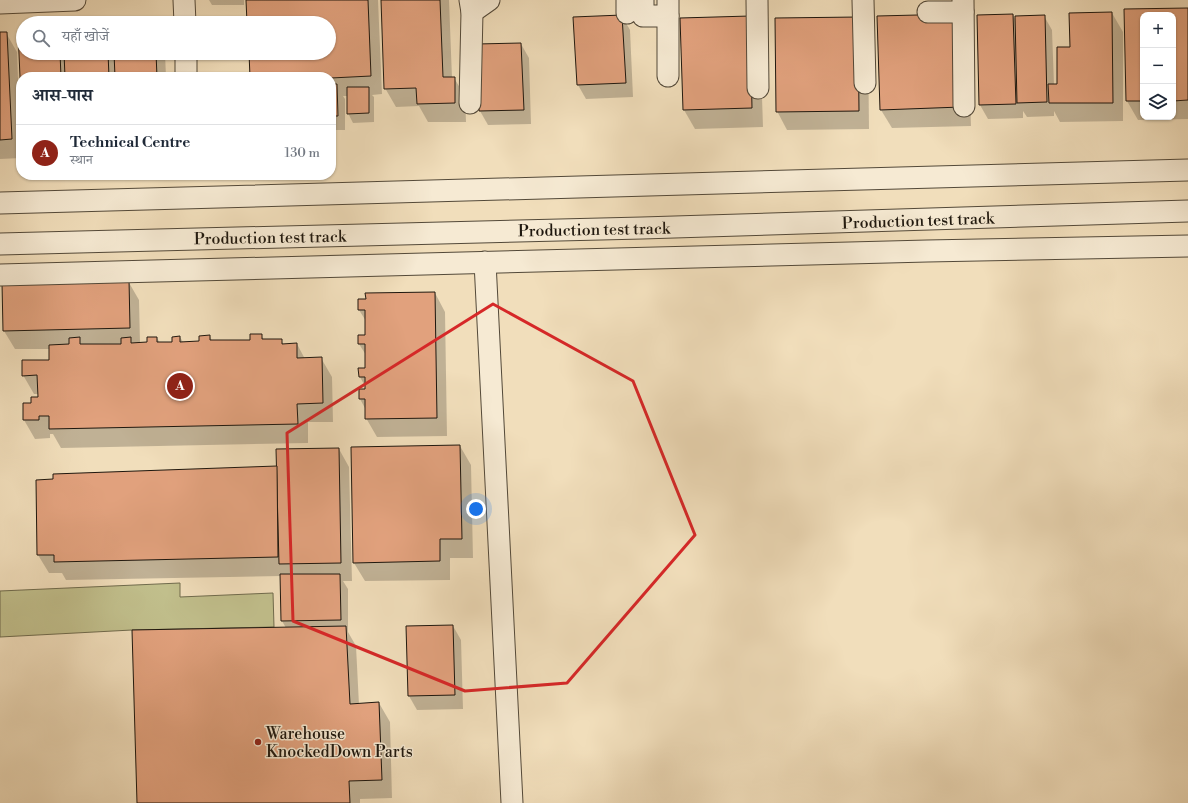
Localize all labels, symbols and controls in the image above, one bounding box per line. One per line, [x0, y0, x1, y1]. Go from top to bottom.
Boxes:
map controls [1140, 12, 1176, 120]
button: + [1140, 12, 1176, 48]
search box [16, 16, 336, 60]
icon: search [30, 27, 52, 49]
text: यहाँ खोजें [62, 27, 109, 46]
button: − [1140, 48, 1176, 84]
button: layers [1140, 84, 1176, 120]
text: आस-पास [32, 85, 93, 107]
text: Technical Centre [70, 133, 190, 152]
text: A [40, 145, 50, 161]
text: 130 m [285, 145, 320, 161]
text: स्थान [70, 152, 93, 168]
street label: Production test track [841, 208, 996, 234]
street label: Production test track [518, 219, 672, 241]
street label: Production test track [194, 227, 348, 249]
pin: A [167, 371, 193, 401]
your location [466, 499, 486, 519]
place label: Warehouse KnockedDown Parts [265, 724, 413, 762]
marker: Warehouse KnockedDown Parts [253, 737, 263, 747]

